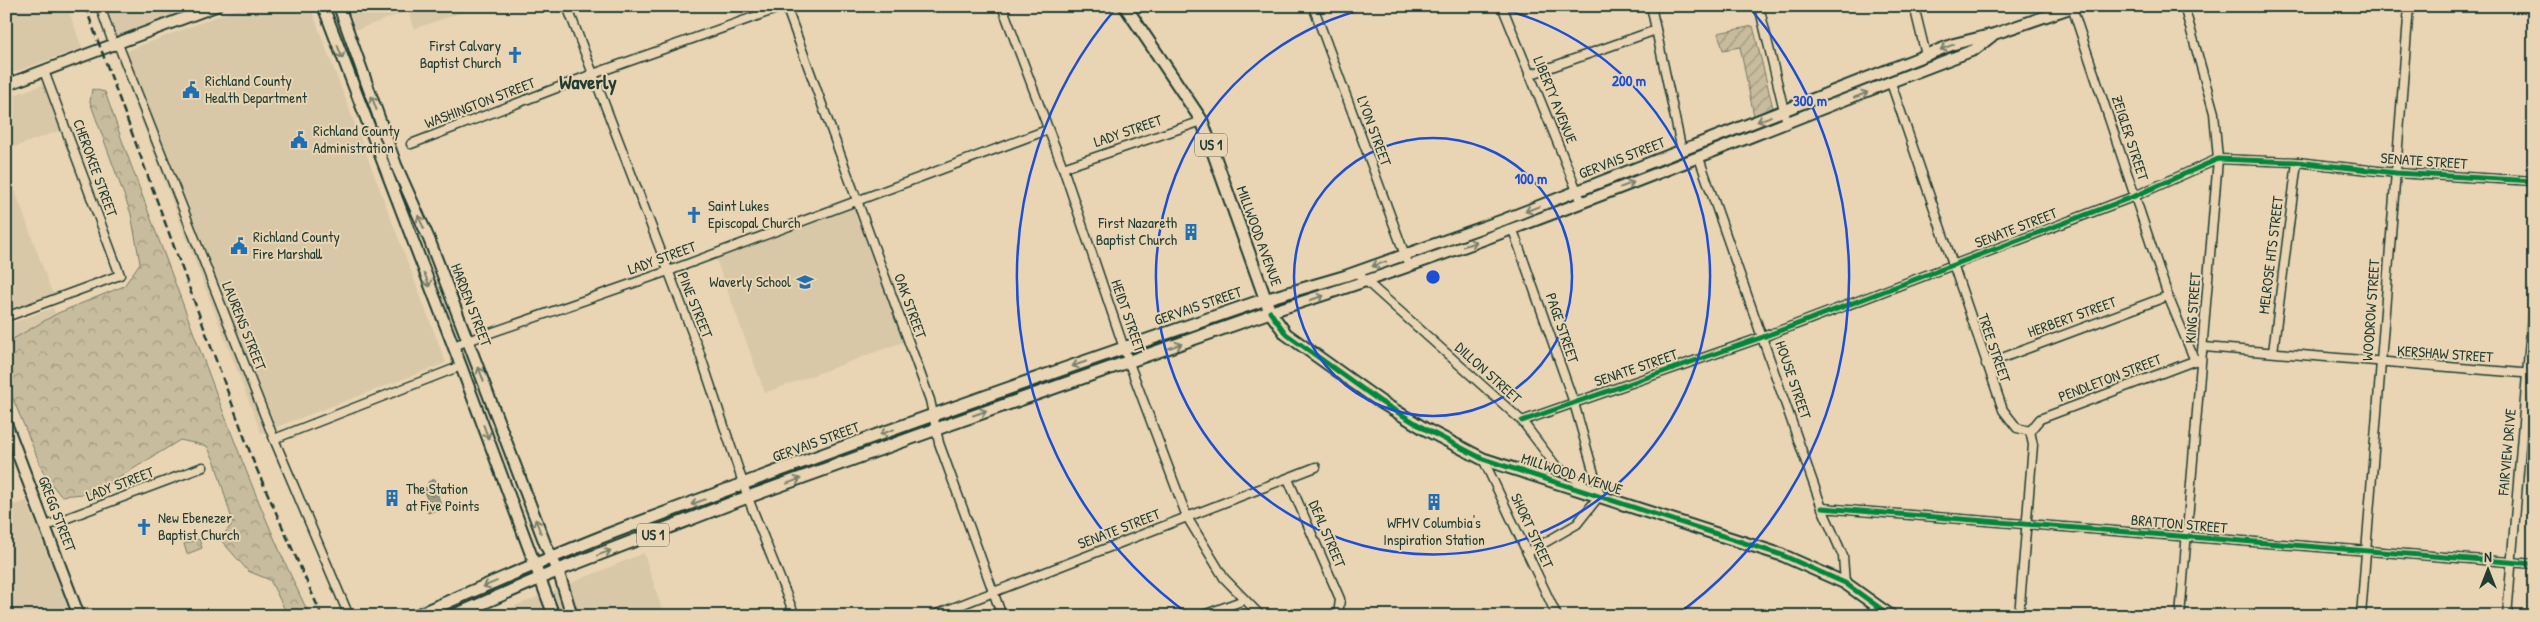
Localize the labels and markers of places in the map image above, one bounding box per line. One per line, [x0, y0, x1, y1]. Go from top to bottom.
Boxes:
place label: First Calvary Baptist Church [420, 35, 501, 73]
church icon: First Calvary Baptist Church [505, 45, 525, 65]
place label: Richland County Health Department [205, 70, 308, 108]
public building icon: Richland County Health Department [181, 80, 201, 100]
place label: Richland County Administration [313, 120, 400, 158]
public building icon: Richland County Administration [289, 130, 309, 150]
place label: Saint Lukes Episcopal Church [708, 195, 800, 233]
church icon: Saint Lukes Episcopal Church [684, 205, 704, 225]
place label: First Nazareth Baptist Church [1096, 212, 1177, 250]
building icon: First Nazareth Baptist Church [1181, 222, 1201, 242]
place label: Richland County Fire Marshall [252, 226, 340, 264]
public building icon: Richland County Fire Marshall [229, 236, 249, 256]
centre of rings [1424, 268, 1442, 286]
place label: Waverly School [709, 271, 791, 292]
school or university icon: Waverly School [795, 272, 815, 292]
place label: The Station at Five Points [406, 478, 479, 516]
building icon: The Station at Five Points [382, 488, 402, 508]
building icon: WFMV Columbia's Inspiration Station [1424, 492, 1444, 512]
place label: New Ebenezer Baptist Church [158, 507, 239, 545]
place label: WFMV Columbia's Inspiration Station [1383, 512, 1485, 550]
church icon: New Ebenezer Baptist Church [134, 517, 154, 537]

